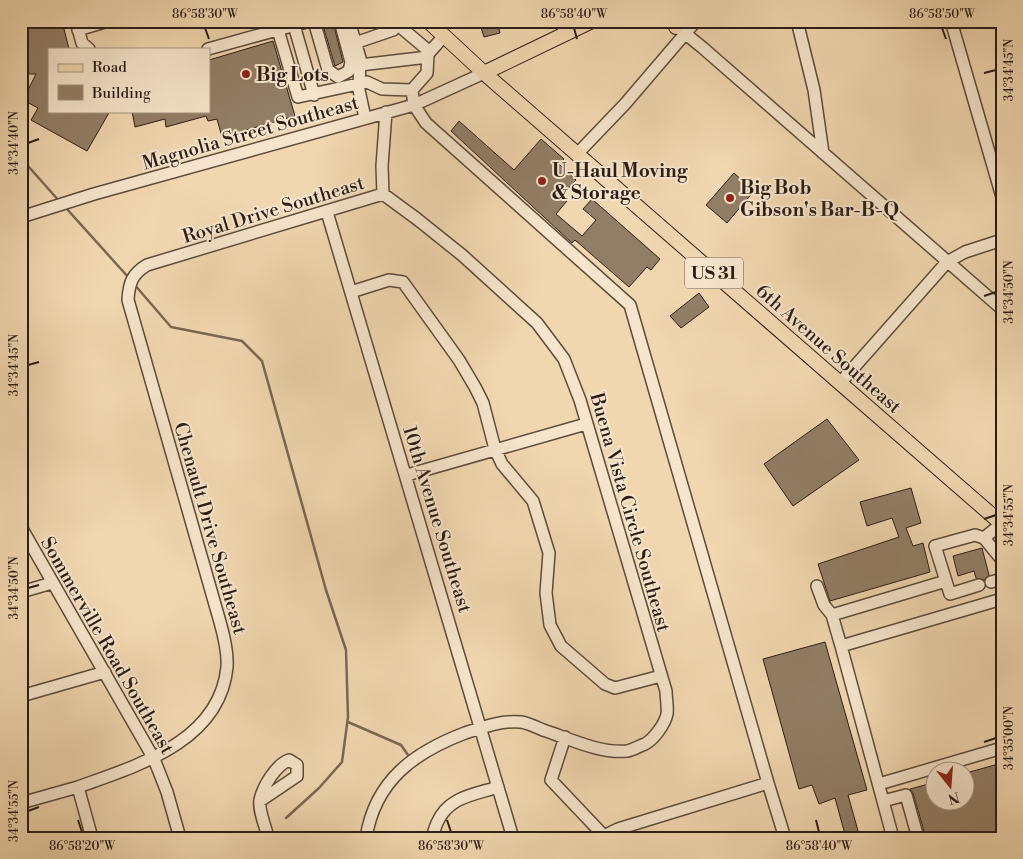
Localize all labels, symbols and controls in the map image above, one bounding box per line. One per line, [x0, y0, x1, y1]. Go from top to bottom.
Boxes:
text: 86°58'30"W [172, 7, 239, 22]
text: 86°58'40"W [541, 7, 608, 22]
text: 86°58'50"W [909, 7, 976, 22]
text: 34°34'45"N [1002, 39, 1017, 101]
legend [48, 48, 210, 112]
text: Road [92, 58, 127, 77]
place label: Big Lots [256, 63, 329, 87]
marker: Big Lots [240, 68, 252, 80]
text: Building [91, 84, 151, 103]
street label: Magnolia Street Southeast [139, 90, 362, 175]
text: 34°34'40"N [7, 111, 22, 175]
place label: U-Haul Moving & Storage [552, 159, 689, 205]
street label: Royal Drive Southeast [179, 171, 367, 249]
marker: U-Haul Moving & Storage [536, 175, 548, 187]
place label: Big Bob Gibson's Bar-B-Q [740, 176, 899, 222]
marker: Big Bob Gibson's Bar-B-Q [724, 192, 736, 204]
road number: US 31 [685, 258, 743, 288]
text: 34°34'50"N [1002, 260, 1017, 324]
street label: 6th Avenue Southeast [751, 279, 906, 419]
text: 34°34'45"N [7, 334, 22, 396]
street label: Buena Vista Circle Southeast [584, 389, 676, 635]
street label: Chenault Drive Southeast [168, 420, 252, 637]
street label: 10th Avenue Southeast [397, 423, 477, 616]
text: 34°34'55"N [1002, 484, 1017, 546]
street label: Sommerville Road Southeast [35, 533, 179, 759]
text: 34°34'50"N [7, 556, 22, 620]
text: 34°35'00"N [1002, 706, 1017, 770]
north arrow [926, 762, 976, 812]
text: 34°34'55"N [7, 780, 22, 842]
text: N [946, 787, 961, 808]
text: 86°58'20"W [49, 839, 116, 854]
text: 86°58'30"W [418, 839, 485, 854]
text: 86°58'40"W [786, 839, 853, 854]

